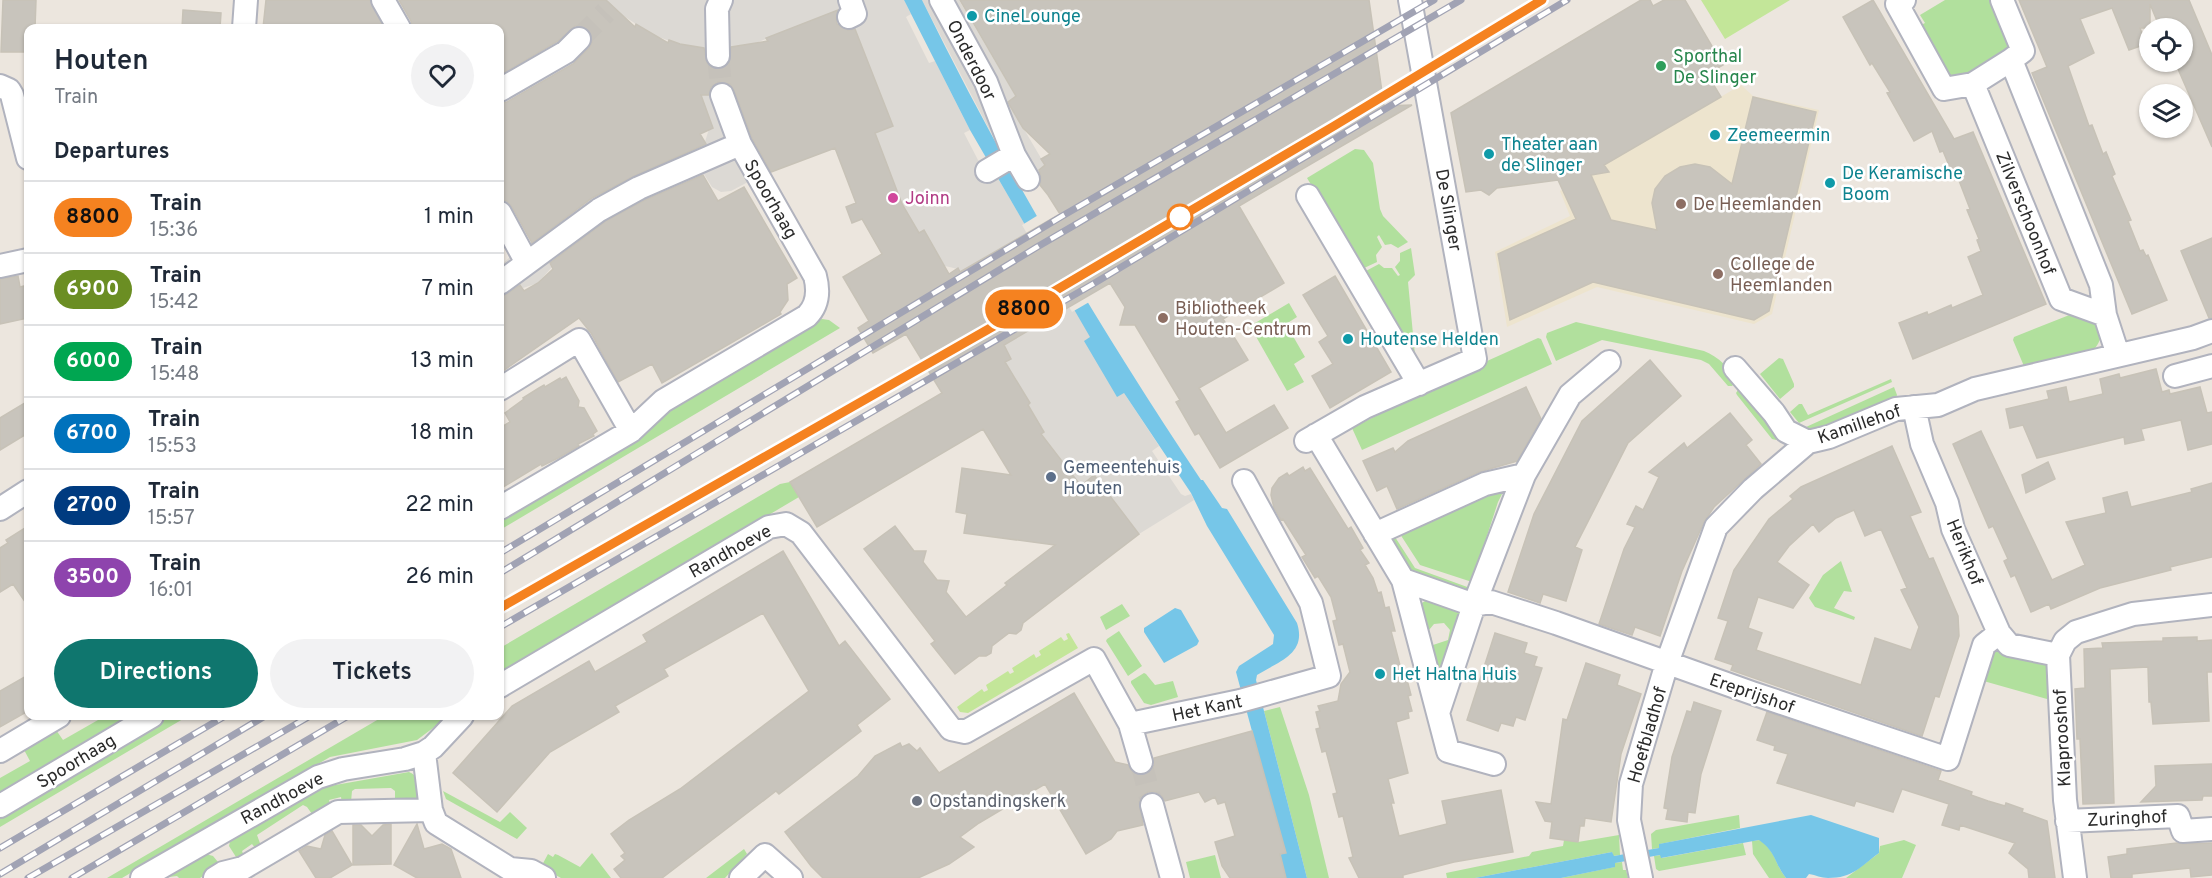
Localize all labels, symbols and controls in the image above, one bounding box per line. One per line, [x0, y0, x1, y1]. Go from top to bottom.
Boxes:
place label: CineLounge [984, 6, 1081, 29]
marker: CineLounge [965, 9, 979, 23]
street label: Onderdoor [941, 16, 1001, 105]
map controls [2139, 18, 2193, 138]
button: locate [2139, 18, 2193, 72]
text: Houten [54, 44, 149, 80]
button: heart [411, 44, 474, 107]
place label: Sporthal De Slinger [1673, 46, 1756, 90]
marker: Sporthal De Slinger [1654, 59, 1668, 73]
button: layers [2139, 84, 2193, 138]
text: Train [54, 85, 98, 111]
place label: Zeemeermin [1727, 125, 1830, 148]
marker: Zeemeermin [1708, 128, 1722, 142]
place label: Theater aan de Slinger [1501, 134, 1598, 178]
text: Departures [54, 139, 170, 166]
marker: Theater aan de Slinger [1482, 147, 1496, 161]
street label: Zilverschoonhof [1989, 148, 2060, 279]
street label: Spoorhaag [738, 156, 802, 244]
place label: De Keramische Boom [1842, 163, 1963, 207]
street label: De Slinger [1429, 167, 1466, 253]
marker: De Keramische Boom [1823, 176, 1837, 190]
place label: Joinn [905, 188, 950, 211]
text: Train [150, 191, 202, 218]
marker: Joinn [886, 191, 900, 205]
place label: De Heemlanden [1693, 194, 1822, 217]
marker: De Heemlanden [1674, 197, 1688, 211]
text: 8800 [66, 204, 120, 231]
text: 1 min [424, 204, 474, 231]
unlabelled marker [1167, 204, 1193, 230]
text: 15:36 [150, 218, 198, 244]
place label: College de Heemlanden [1730, 254, 1833, 298]
text: Train [150, 263, 202, 290]
marker: College de Heemlanden [1711, 267, 1725, 281]
text: 6900 [66, 276, 120, 303]
text: 7 min [422, 276, 474, 303]
text: 15:42 [150, 290, 199, 316]
line badge: 8800 [982, 290, 1066, 328]
text: 8800 [997, 296, 1051, 323]
place label: Bibliotheek Houten-Centrum [1175, 298, 1312, 342]
marker: Bibliotheek Houten-Centrum [1156, 311, 1170, 325]
place label: Houtense Helden [1360, 329, 1499, 352]
marker: Houtense Helden [1341, 332, 1355, 346]
text: Train [150, 335, 203, 362]
text: 6000 [66, 348, 120, 375]
text: 13 min [411, 348, 474, 375]
text: 15:48 [150, 362, 200, 388]
street label: Kamillehof [1815, 400, 1904, 450]
text: Train [148, 407, 200, 434]
text: 6700 [66, 420, 118, 447]
text: 18 min [411, 420, 474, 447]
text: 15:53 [148, 434, 197, 460]
place label: Gemeentehuis Houten [1063, 457, 1180, 501]
marker: Gemeentehuis Houten [1044, 470, 1058, 484]
text: Train [148, 479, 200, 506]
text: 2700 [66, 492, 118, 519]
text: 22 min [405, 492, 474, 519]
text: 15:57 [148, 506, 195, 532]
street label: Herikhof [1940, 516, 1987, 589]
street label: Randhoeve [685, 520, 776, 584]
text: Train [149, 551, 201, 578]
text: 3500 [66, 564, 119, 591]
text: 26 min [406, 564, 474, 591]
text: 16:01 [149, 578, 193, 604]
button: Directions [54, 639, 258, 708]
button: Tickets [270, 639, 474, 708]
place label: Het Haltna Huis [1392, 664, 1517, 687]
marker: Het Haltna Huis [1373, 667, 1387, 681]
street label: Ereprijshof [1706, 669, 1797, 720]
street label: Hoefbladhof [1624, 685, 1673, 786]
street label: Klaprooshof [2049, 688, 2078, 787]
street label: Het Kant [1170, 691, 1245, 728]
street label: Spoorhaag [33, 730, 120, 795]
street label: Randhoeve [237, 768, 328, 831]
place label: Opstandingskerk [929, 791, 1066, 814]
marker: Opstandingskerk [910, 794, 924, 808]
street label: Zuringhof [2086, 806, 2168, 833]

